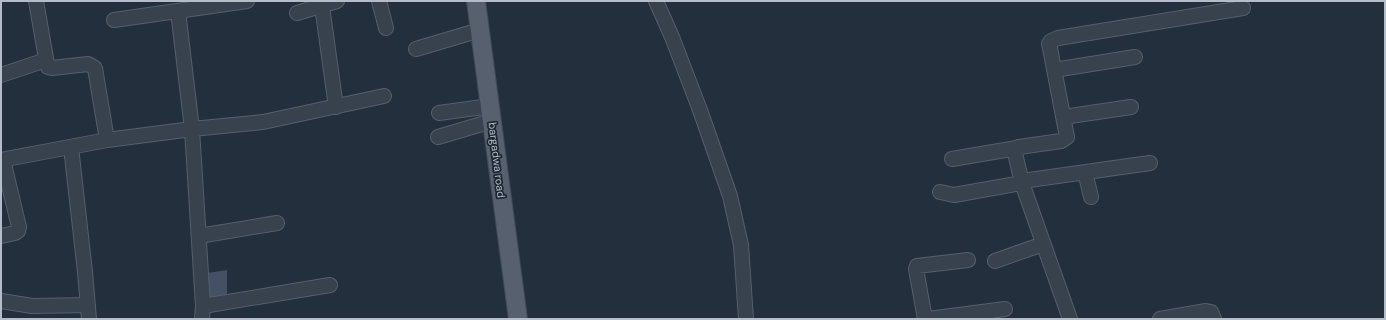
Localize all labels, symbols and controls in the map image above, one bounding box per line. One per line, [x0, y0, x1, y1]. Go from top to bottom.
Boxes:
street label: bargadwa road [485, 121, 509, 199]

